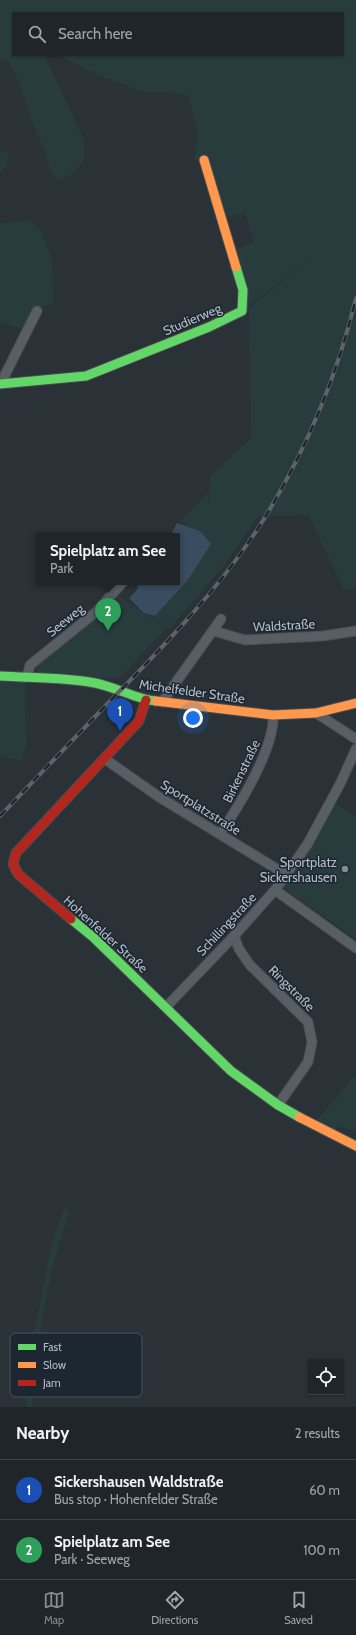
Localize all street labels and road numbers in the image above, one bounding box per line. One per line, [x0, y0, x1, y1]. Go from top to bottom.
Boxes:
street label: Studierweg [160, 299, 224, 338]
street label: Seeweg [43, 600, 87, 640]
street label: Waldstraße [252, 615, 316, 635]
street label: Michelfelder Straße [138, 676, 246, 706]
street label: Birkenstraße [219, 737, 263, 805]
street label: Sportplatzstraße [158, 776, 244, 838]
street label: Schillingstraße [193, 889, 259, 959]
street label: Hohenfelder Straße [61, 892, 152, 976]
street label: Ringstraße [266, 962, 319, 1015]

